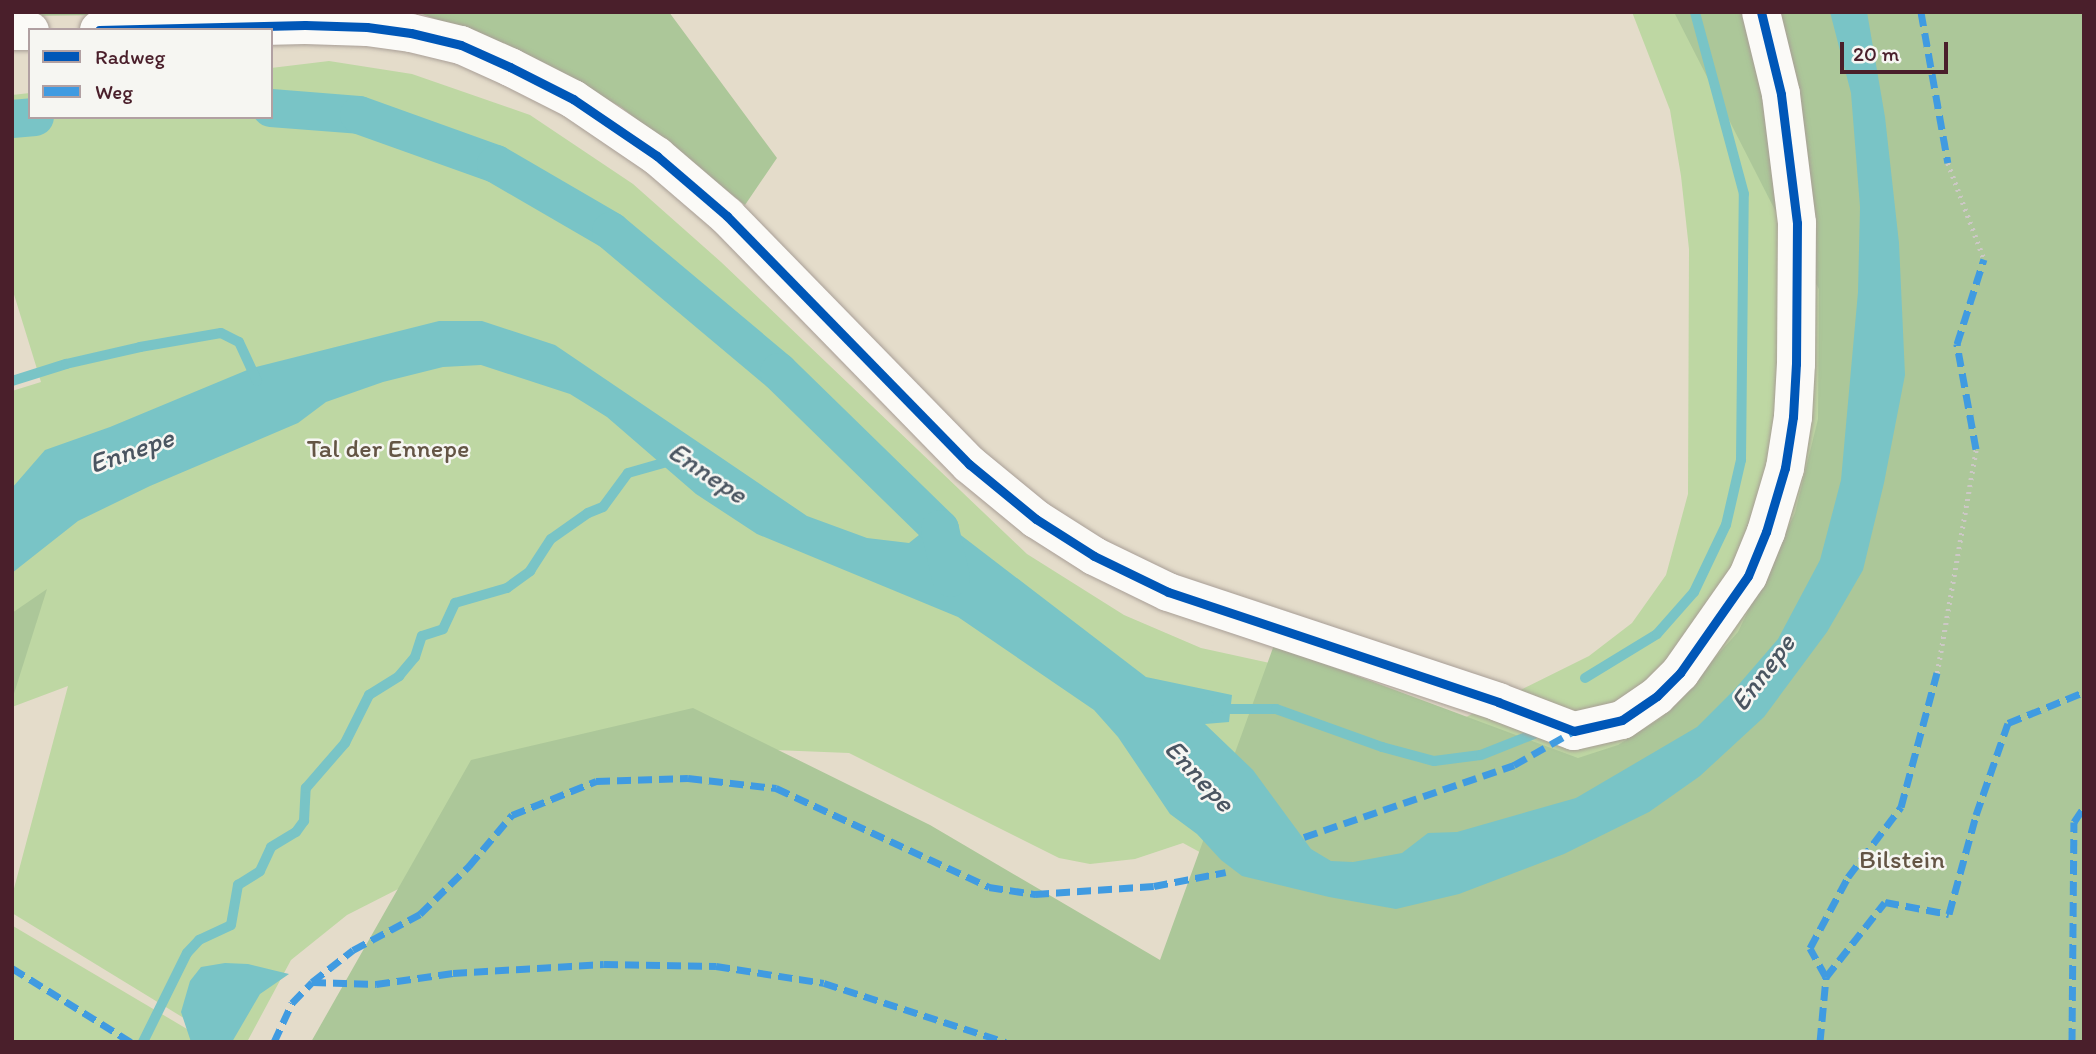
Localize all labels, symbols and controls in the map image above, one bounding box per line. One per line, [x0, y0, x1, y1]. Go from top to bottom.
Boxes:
legend [28, 28, 273, 119]
scale bar [1844, 28, 1952, 72]
text: 20 m [1853, 41, 1899, 66]
text: Radweg [95, 44, 165, 69]
text: Weg [95, 79, 133, 104]
water label: Ennepe [84, 420, 178, 480]
park label: Tal der Ennepe [307, 433, 469, 465]
water label: Ennepe [662, 434, 754, 510]
water label: Ennepe [1722, 627, 1802, 717]
water label: Ennepe [1158, 732, 1242, 818]
park label: Bilstein [1859, 844, 1945, 876]

